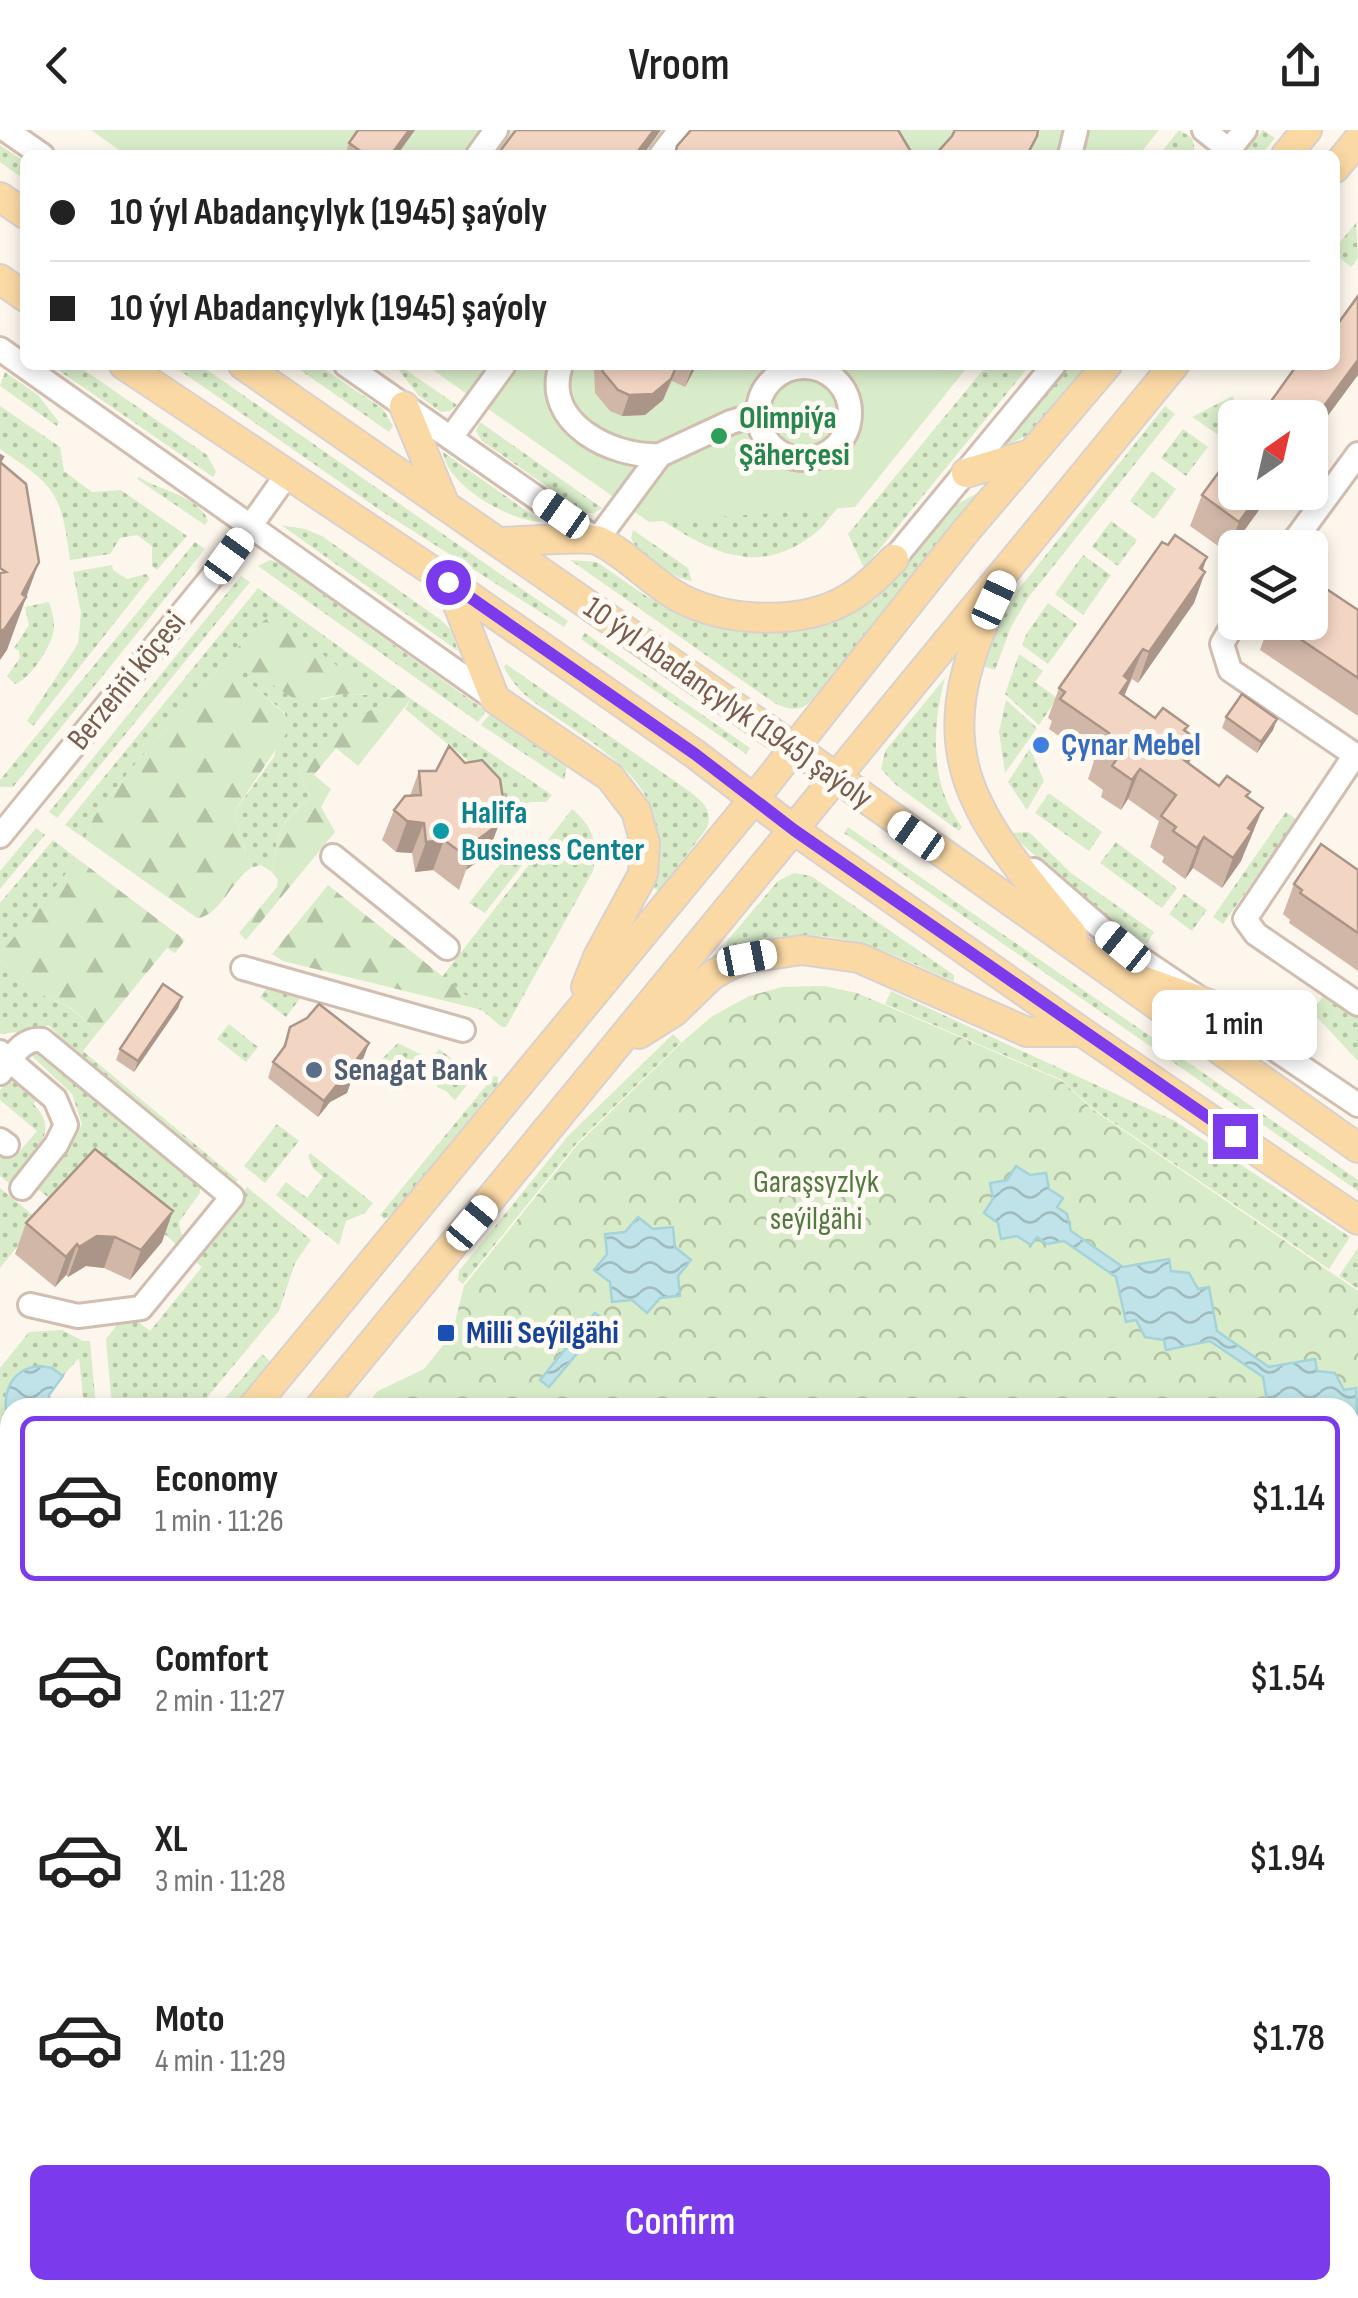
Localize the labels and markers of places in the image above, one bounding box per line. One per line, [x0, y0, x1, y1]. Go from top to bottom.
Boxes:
place label: Olimpiýa Şäherçesi [739, 399, 850, 475]
marker: Olimpiýa Şäherçesi [708, 425, 730, 447]
place label: Çynar Mebel [1061, 726, 1201, 765]
marker: Çynar Mebel [1030, 734, 1052, 756]
place label: Halifa Business Center [461, 794, 644, 870]
marker: Halifa Business Center [430, 820, 452, 842]
place label: Senagat Bank [334, 1051, 488, 1090]
marker: Senagat Bank [303, 1059, 325, 1081]
place label: Milli Seýilgähi [466, 1314, 619, 1353]
marker: Milli Seýilgähi [435, 1322, 457, 1344]

